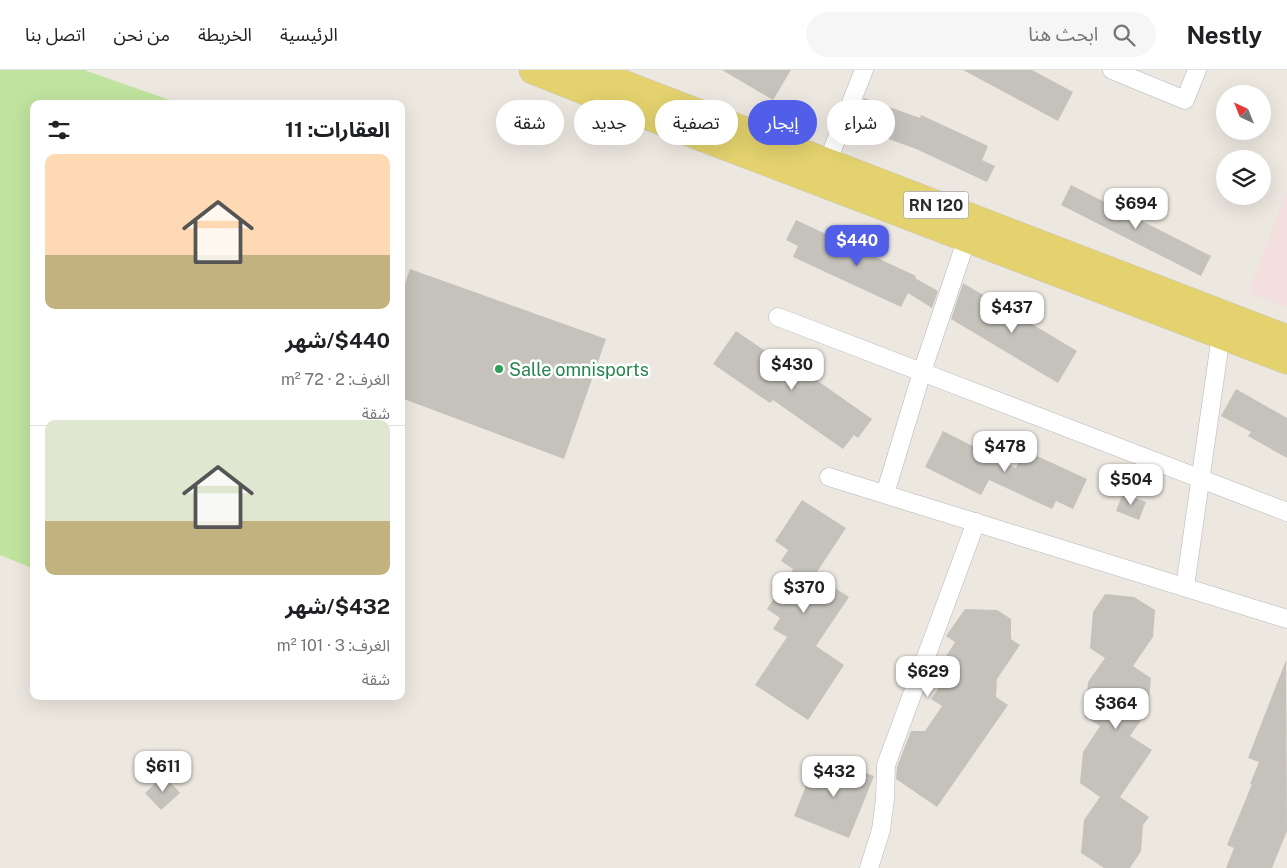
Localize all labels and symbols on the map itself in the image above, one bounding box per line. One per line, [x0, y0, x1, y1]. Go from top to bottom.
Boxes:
north arrow [1216, 85, 1271, 140]
pin: $694 [1106, 188, 1166, 230]
road number: RN 120 [904, 192, 968, 218]
pin: $440 [827, 224, 887, 267]
pin: $437 [982, 292, 1042, 334]
pin: $430 [762, 348, 822, 391]
place label: Salle omnisports [509, 359, 649, 380]
marker: Salle omnisports [493, 363, 505, 375]
pin: $478 [975, 430, 1035, 473]
pin: $504 [1101, 464, 1161, 506]
pin: $370 [774, 572, 834, 614]
pin: $629 [898, 656, 958, 698]
pin: $364 [1086, 688, 1146, 730]
pin: $611 [133, 750, 193, 793]
pin: $432 [804, 756, 864, 798]

